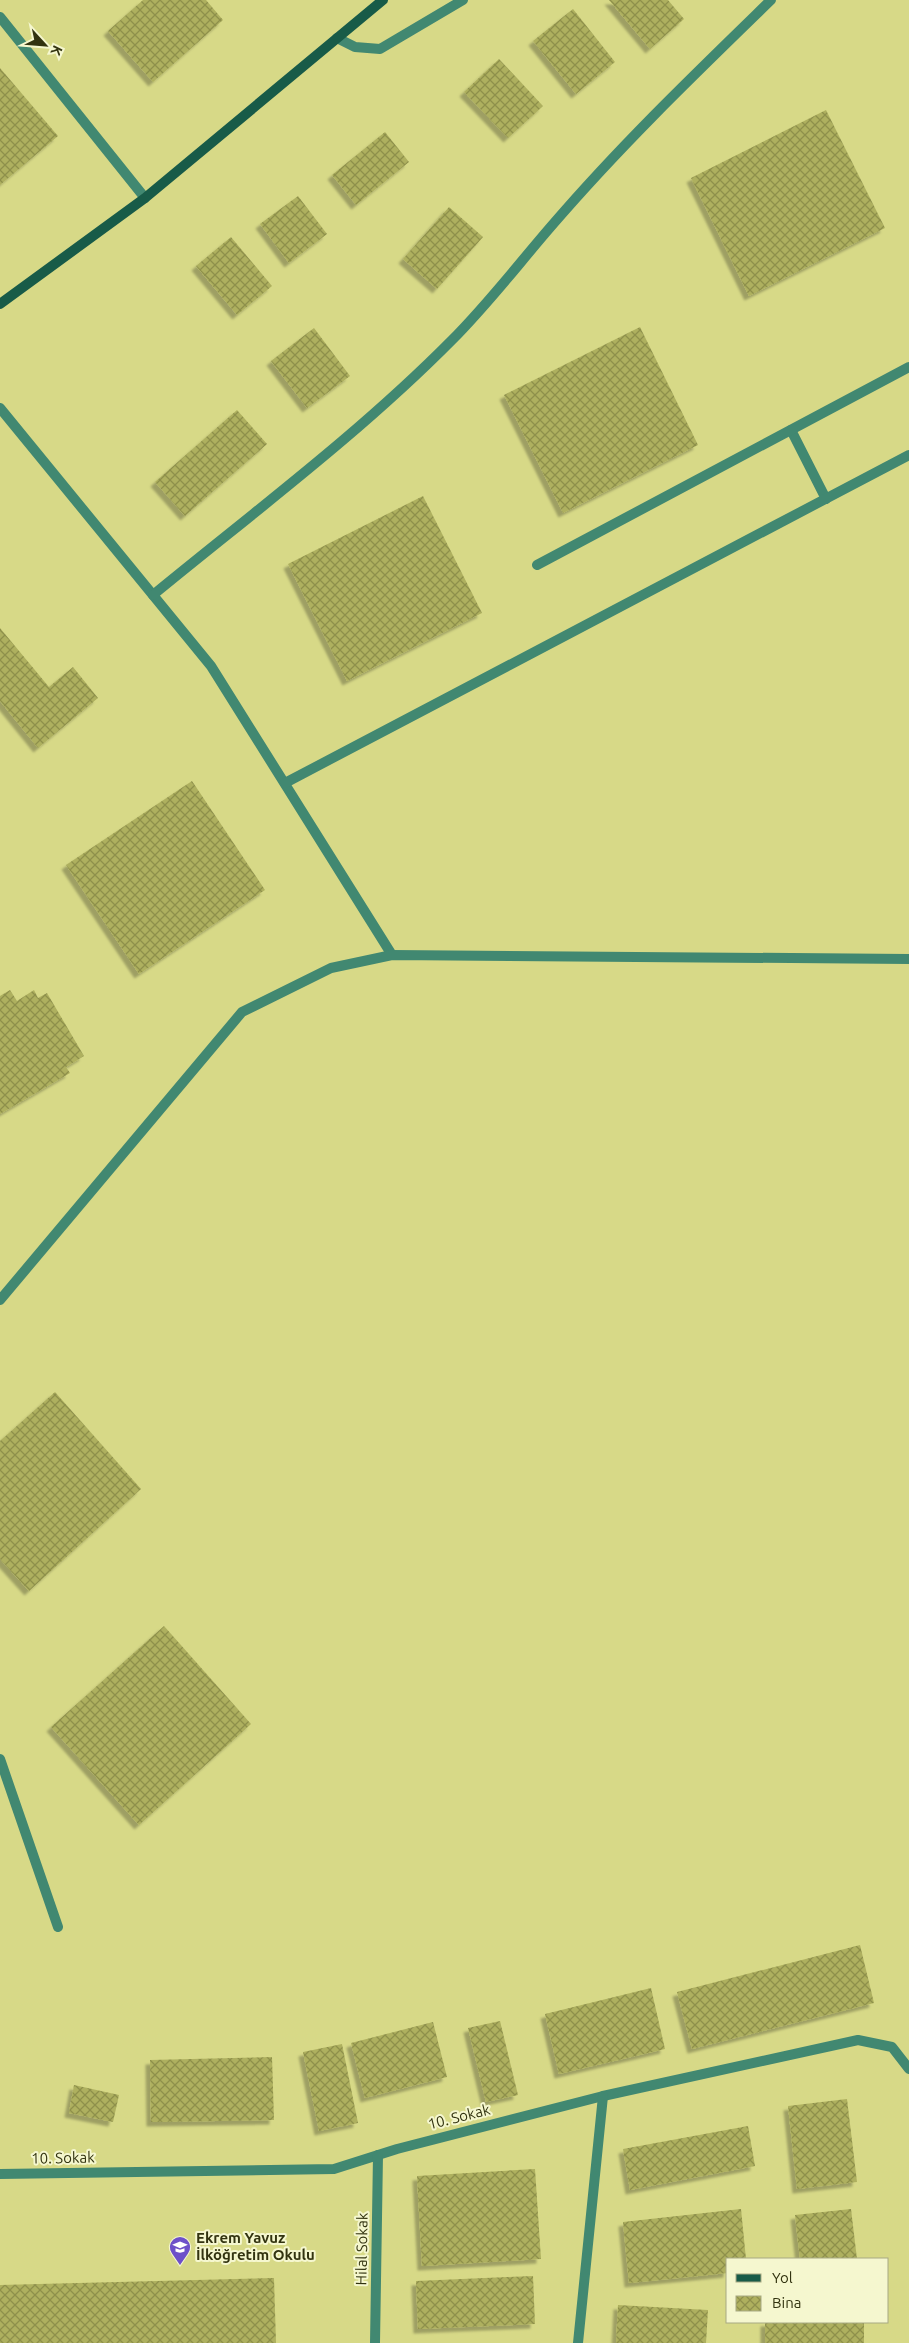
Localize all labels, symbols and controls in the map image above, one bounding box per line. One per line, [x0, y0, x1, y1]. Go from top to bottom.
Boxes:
north arrow [20, 20, 70, 70]
text: K [47, 43, 66, 59]
street label: 10. Sokak [426, 2100, 492, 2132]
street label: 10. Sokak [31, 2148, 95, 2167]
street label: Hilal Sokak [352, 2212, 371, 2285]
place label: Ekrem Yavuz İlköğretim Okulu [196, 2229, 315, 2263]
school or university icon: Ekrem Yavuz İlköğretim Okulu [168, 2235, 192, 2266]
legend [726, 2258, 889, 2323]
text: Yol [772, 2269, 793, 2286]
text: Bina [772, 2294, 801, 2311]

